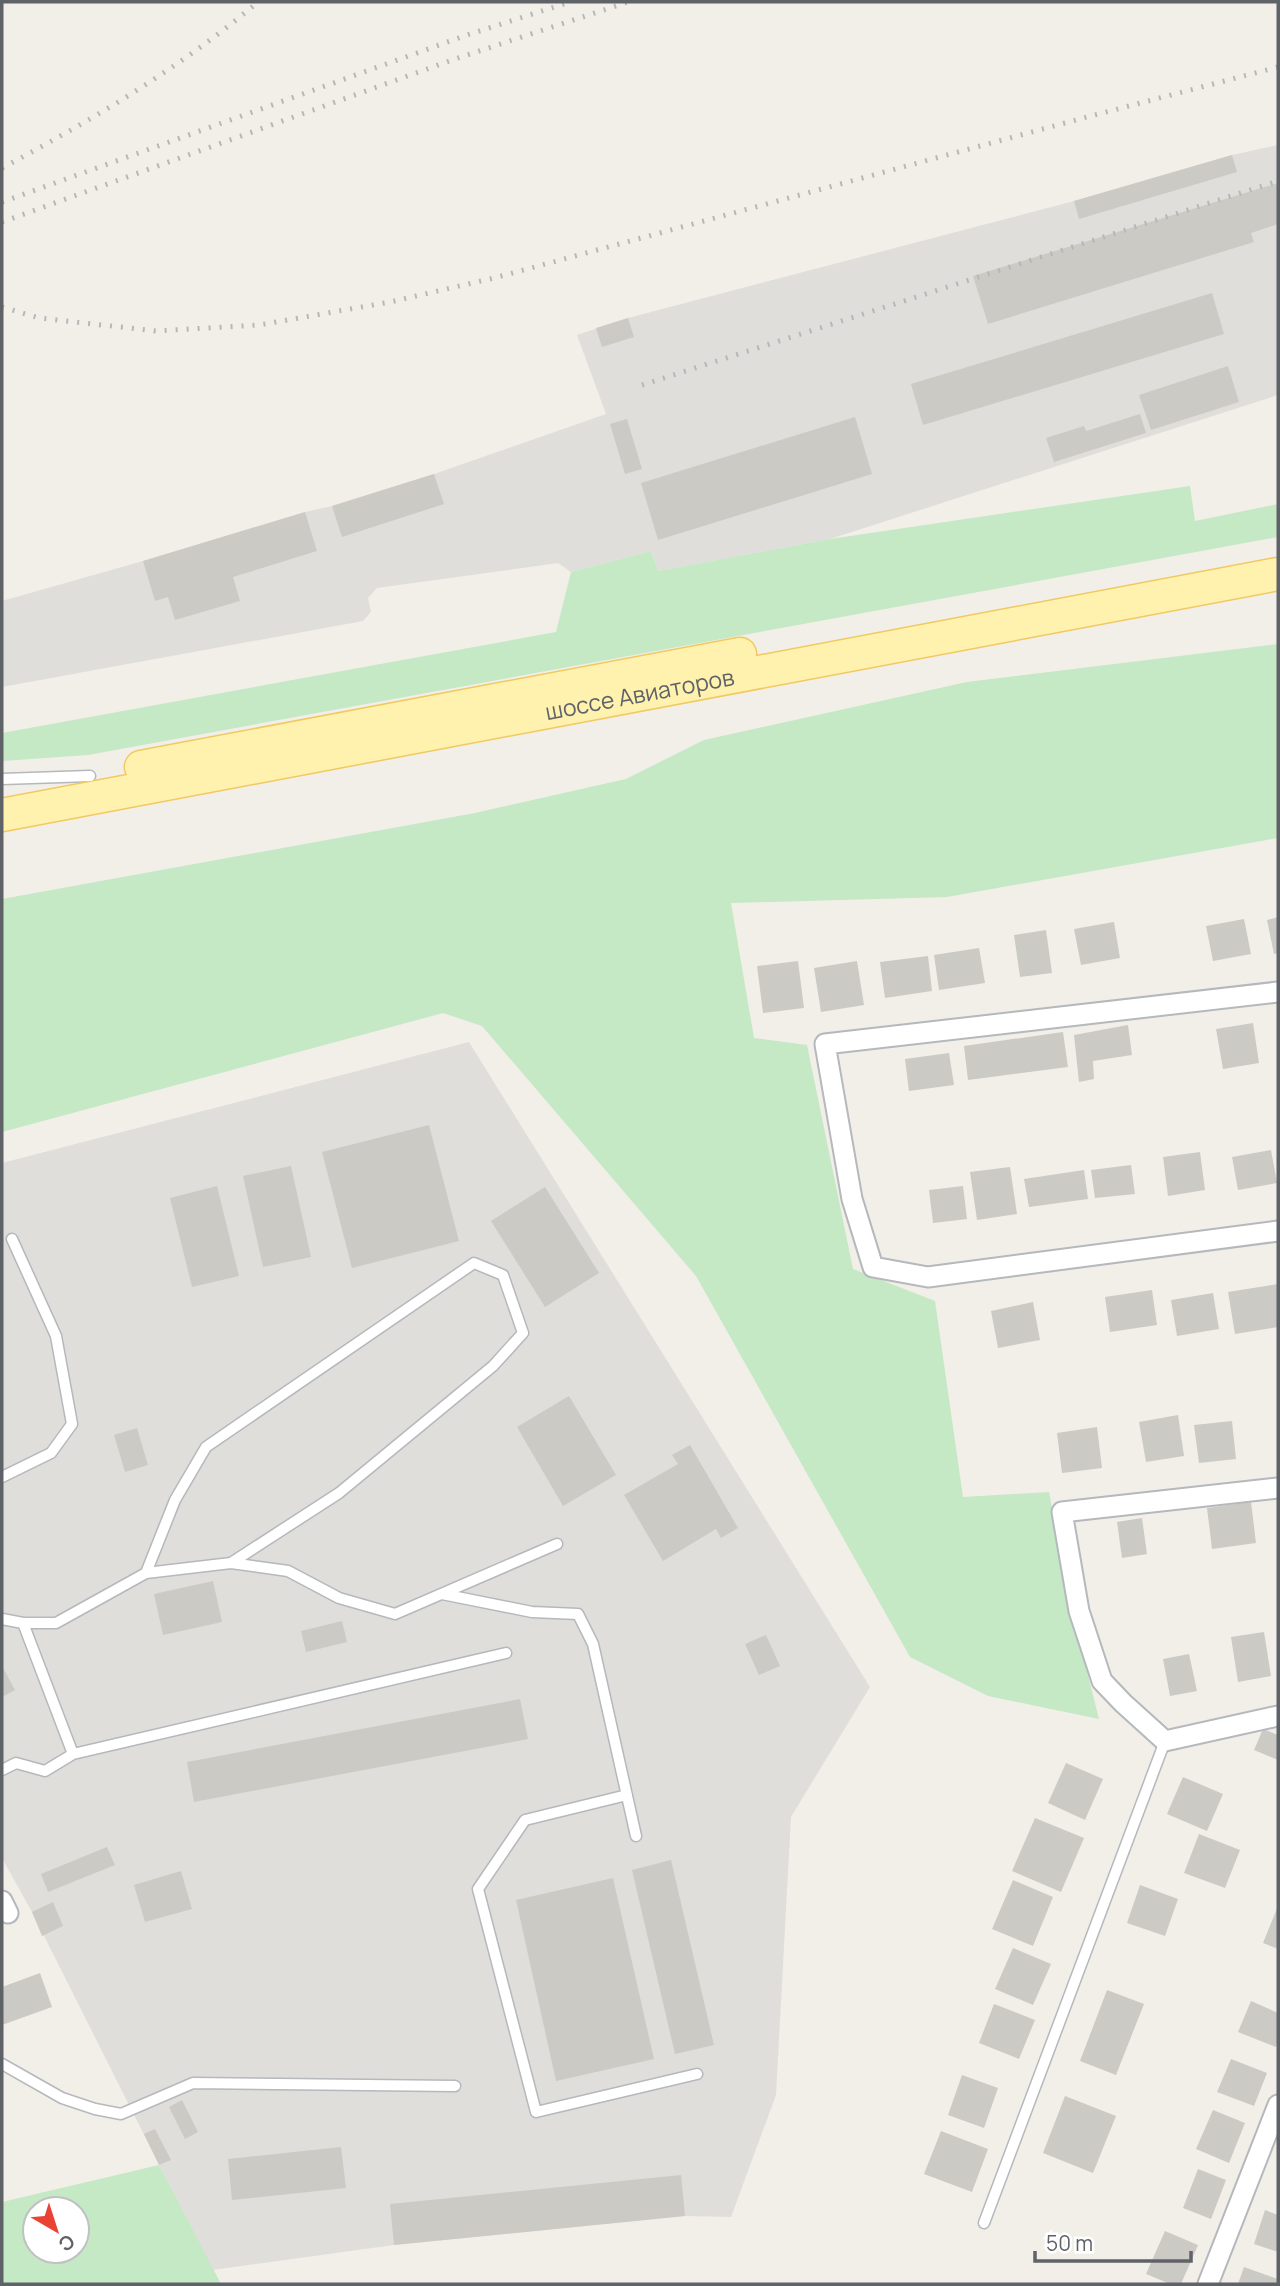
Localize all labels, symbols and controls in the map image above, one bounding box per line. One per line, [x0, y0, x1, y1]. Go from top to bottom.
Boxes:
street label: шоссе Авиаторов [542, 660, 737, 727]
north arrow [21, 2195, 91, 2265]
scale bar [1035, 2220, 1191, 2264]
text: С [53, 2229, 80, 2258]
text: 50 m [1046, 2229, 1093, 2257]

